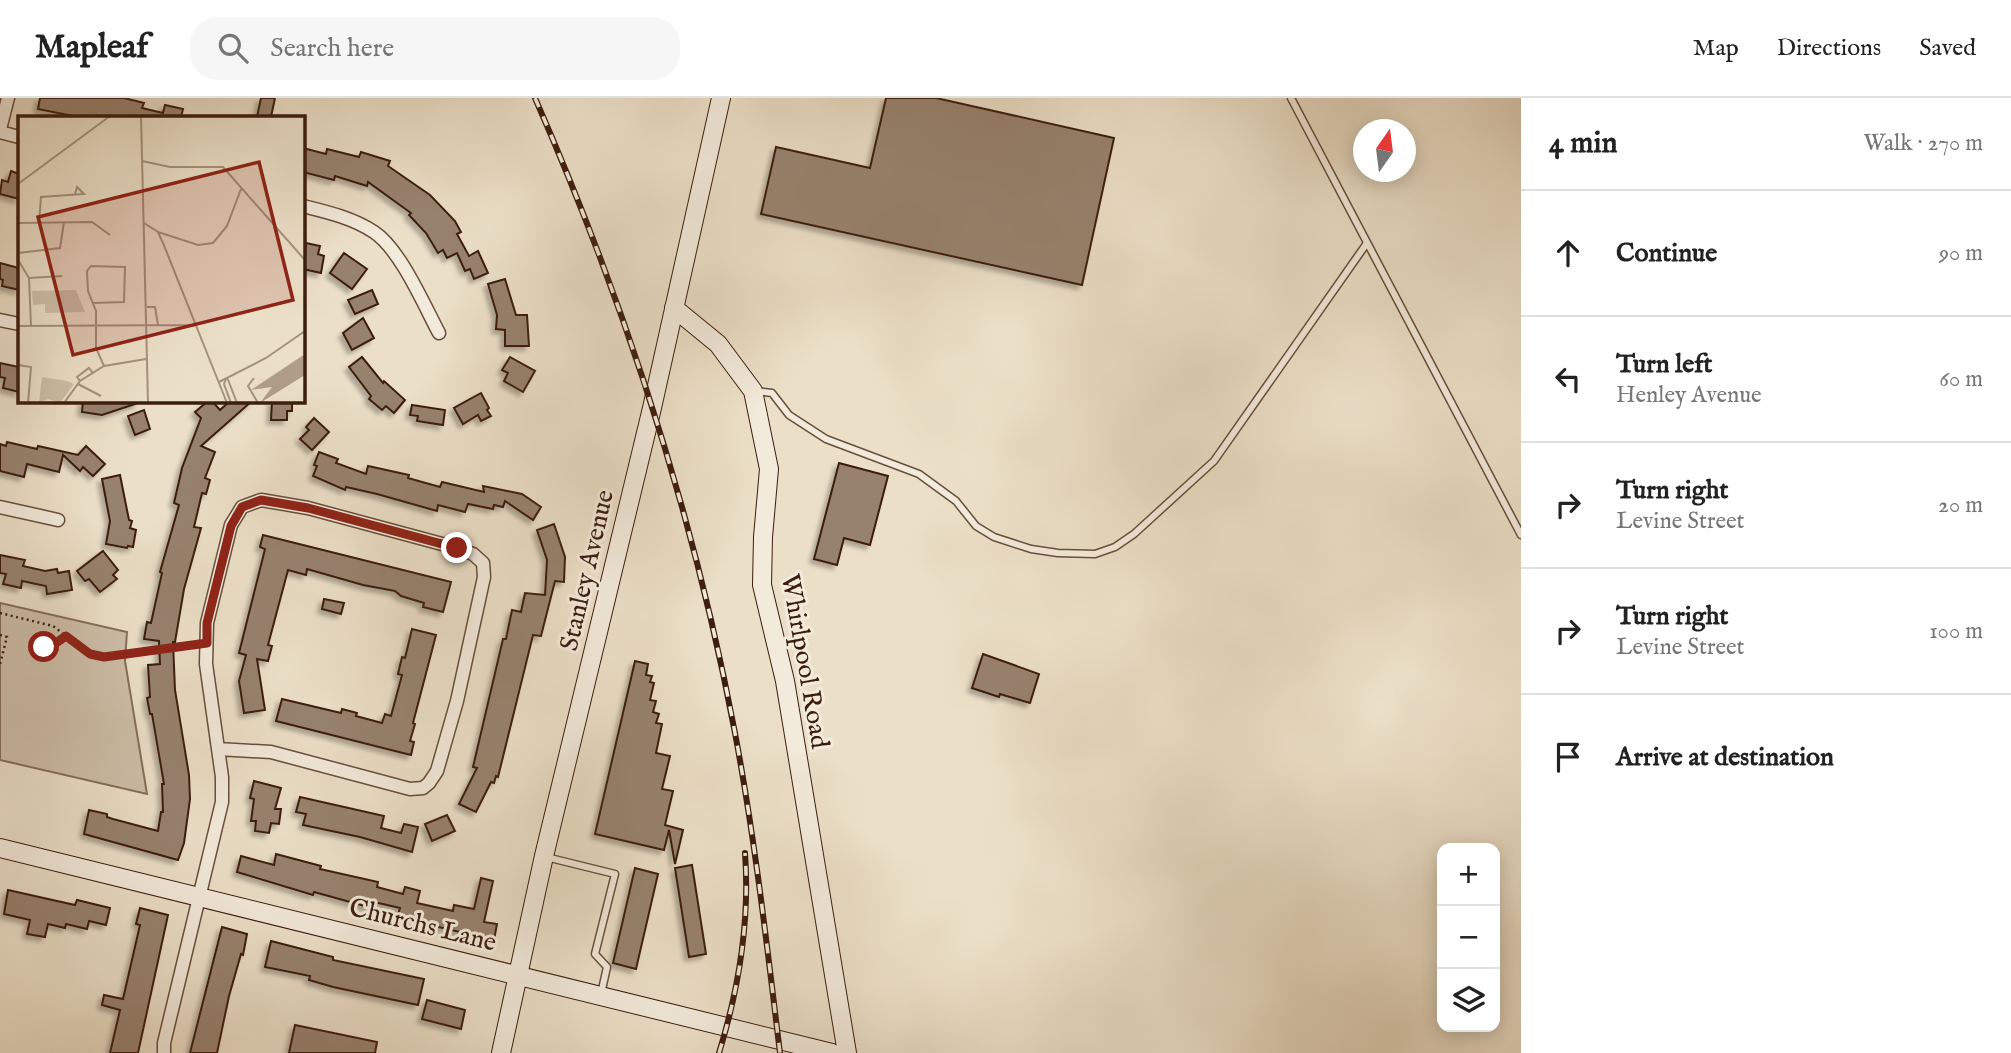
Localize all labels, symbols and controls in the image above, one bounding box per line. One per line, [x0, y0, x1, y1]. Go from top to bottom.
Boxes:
search box [190, 17, 680, 80]
text: Mapleaf [35, 27, 148, 69]
icon: search [214, 29, 252, 67]
text: Search here [270, 32, 394, 65]
text: Map [1693, 33, 1739, 64]
text: Directions [1777, 33, 1881, 64]
text: Saved [1919, 33, 1976, 64]
inset map [18, 116, 304, 402]
north arrow [1353, 119, 1416, 182]
text: 4 min [1549, 125, 1617, 163]
text: Walk · 270 m [1863, 129, 1983, 158]
icon: ahead [1549, 234, 1587, 272]
text: Continue [1616, 237, 1717, 270]
text: 90 m [1939, 239, 1983, 268]
text: Turn left [1616, 348, 1713, 381]
icon: left [1549, 360, 1587, 398]
text: 60 m [1939, 365, 1983, 394]
text: Henley Avenue [1616, 381, 1762, 410]
text: Turn right [1616, 474, 1729, 507]
icon: right [1549, 486, 1587, 524]
street label: Stanley Avenue [553, 487, 622, 654]
text: 20 m [1938, 491, 1983, 520]
text: Levine Street [1616, 507, 1744, 536]
route end [441, 532, 472, 563]
street label: Whirlpool Road [773, 571, 836, 751]
text: Turn right [1616, 600, 1729, 633]
icon: right [1549, 612, 1587, 650]
text: 100 m [1929, 617, 1983, 646]
route start [28, 631, 59, 662]
text: Levine Street [1616, 633, 1744, 662]
icon: arrive [1549, 738, 1587, 776]
text: Arrive at destination [1616, 741, 1834, 774]
map controls [1437, 843, 1500, 1032]
button: + [1437, 843, 1500, 906]
street label: Churchs Lane [346, 891, 500, 960]
button: − [1437, 906, 1500, 969]
button: layers [1437, 969, 1500, 1032]

